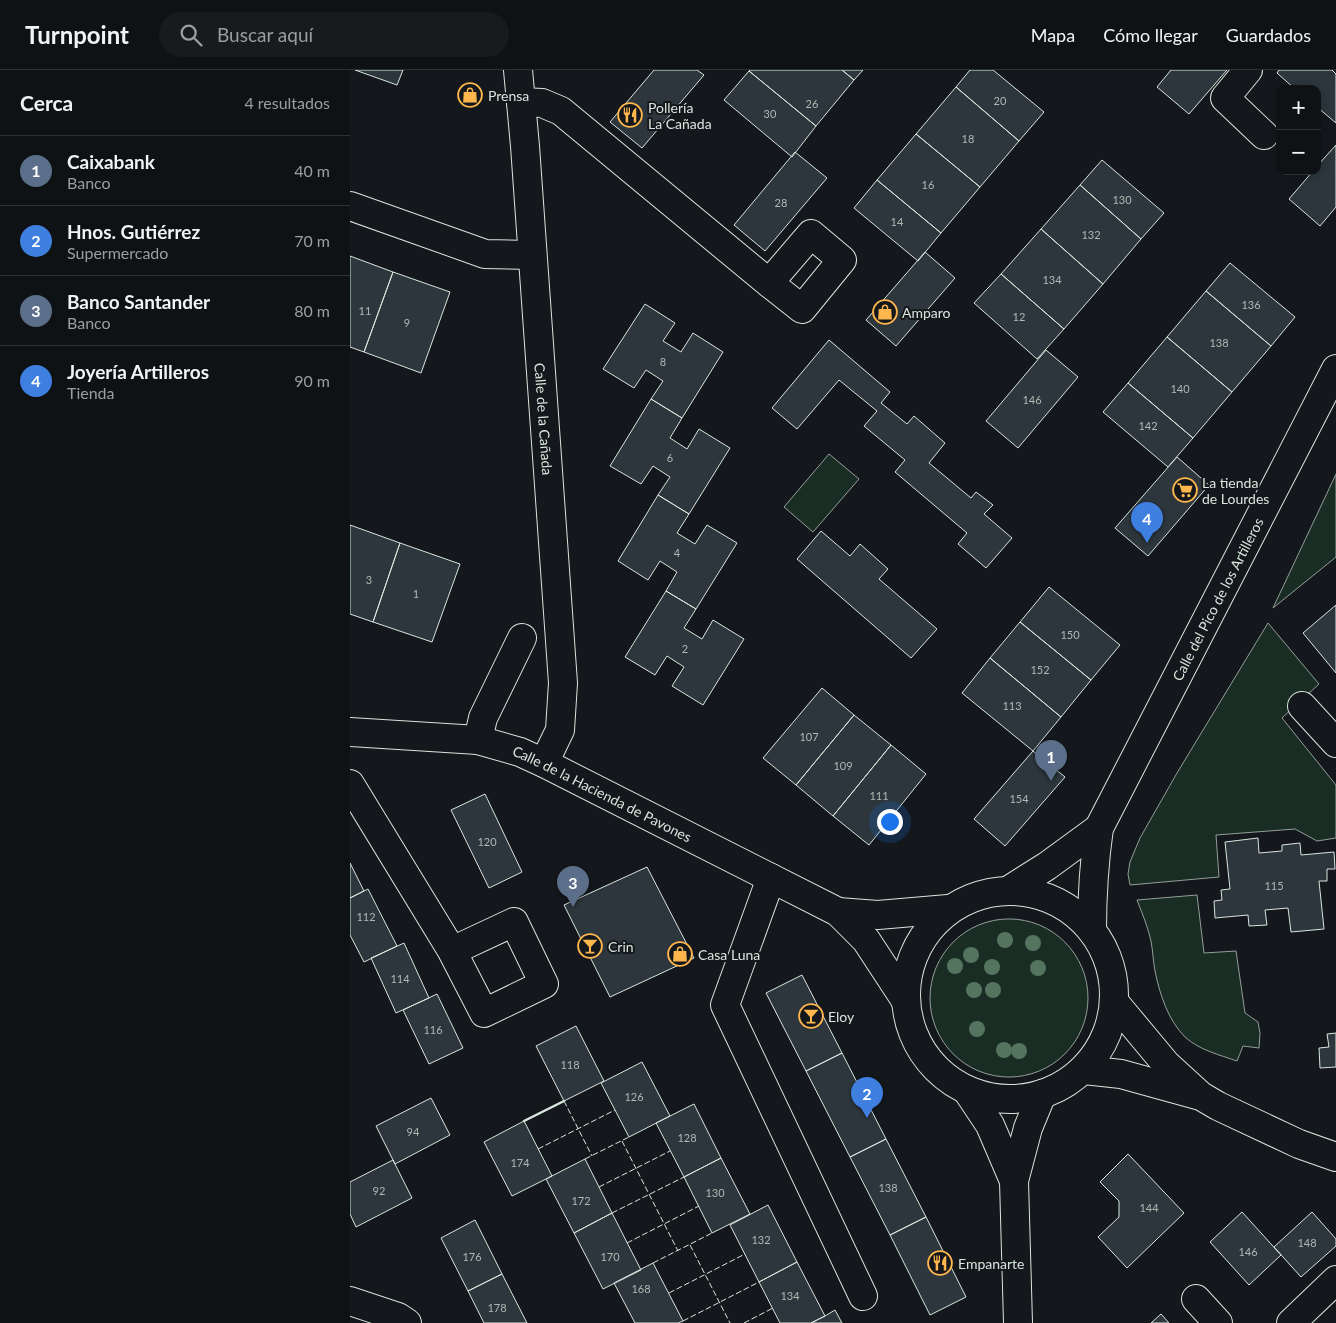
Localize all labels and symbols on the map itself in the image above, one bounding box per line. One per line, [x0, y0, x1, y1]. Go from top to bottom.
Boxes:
shop icon: Prensa [457, 82, 483, 108]
place label: Prensa [488, 87, 529, 104]
house number: 20 [994, 94, 1007, 107]
house number: 26 [806, 97, 818, 110]
place label: Pollería La Cañada [648, 99, 712, 132]
restaurant icon: Pollería La Cañada [617, 102, 643, 128]
house number: 30 [764, 107, 777, 120]
house number: 18 [962, 132, 974, 145]
house number: 16 [922, 178, 934, 191]
house number: 130 [1112, 193, 1132, 206]
house number: 28 [775, 196, 787, 209]
house number: 14 [891, 215, 904, 228]
house number: 132 [1081, 228, 1101, 241]
house number: 134 [1042, 273, 1062, 286]
house number: 136 [1241, 298, 1261, 311]
shop icon: Amparo [872, 299, 898, 325]
house number: 11 [359, 304, 371, 317]
place label: Amparo [902, 304, 951, 321]
house number: 12 [1013, 310, 1025, 323]
house number: 9 [404, 316, 410, 329]
house number: 138 [1209, 336, 1229, 349]
house number: 8 [660, 355, 666, 368]
street label: Calle de la Cañada [532, 362, 557, 476]
house number: 140 [1170, 382, 1190, 395]
house number: 146 [1022, 393, 1042, 406]
house number: 142 [1138, 419, 1158, 432]
house number: 6 [667, 451, 673, 464]
place label: La tienda de Lourdes [1202, 474, 1269, 507]
supermarket icon: La tienda de Lourdes [1172, 477, 1198, 503]
pin: 4 [1131, 502, 1163, 543]
street label: Calle del Pico de los Artilleros [1168, 515, 1266, 683]
house number: 4 [674, 546, 681, 559]
house number: 3 [366, 573, 372, 586]
house number: 1 [413, 587, 419, 600]
house number: 150 [1060, 628, 1080, 641]
house number: 2 [682, 642, 688, 655]
house number: 152 [1030, 663, 1050, 676]
house number: 113 [1002, 699, 1022, 712]
house number: 107 [799, 730, 819, 743]
pin: 1 [1035, 740, 1067, 781]
street label: Calle de la Hacienda de Pavones [511, 742, 695, 845]
house number: 109 [833, 759, 853, 772]
house number: 111 [869, 789, 889, 802]
house number: 154 [1009, 792, 1029, 805]
your location [877, 809, 903, 835]
house number: 120 [477, 835, 497, 848]
pin: 3 [557, 866, 589, 907]
house number: 115 [1264, 879, 1284, 892]
house number: 112 [356, 910, 376, 923]
bar icon: Crin [577, 933, 603, 959]
place label: Crin [608, 938, 634, 955]
shop icon: Casa Luna [667, 941, 693, 967]
place label: Casa Luna [698, 946, 760, 963]
house number: 114 [390, 972, 410, 985]
bar icon: Eloy [798, 1003, 824, 1029]
place label: Eloy [828, 1008, 855, 1025]
house number: 116 [423, 1023, 443, 1036]
house number: 118 [560, 1058, 580, 1071]
pin: 2 [851, 1077, 883, 1118]
house number: 126 [624, 1090, 644, 1103]
house number: 94 [407, 1125, 420, 1138]
house number: 128 [677, 1131, 697, 1144]
house number: 174 [510, 1156, 530, 1169]
house number: 138 [878, 1181, 898, 1194]
house number: 92 [373, 1184, 385, 1197]
house number: 130 [705, 1186, 725, 1199]
house number: 172 [571, 1194, 591, 1207]
house number: 144 [1139, 1201, 1159, 1214]
house number: 132 [751, 1233, 771, 1246]
house number: 148 [1297, 1236, 1317, 1249]
house number: 146 [1238, 1245, 1258, 1258]
house number: 176 [462, 1250, 482, 1263]
house number: 170 [600, 1250, 620, 1263]
restaurant icon: Empanarte [927, 1250, 953, 1276]
place label: Empanarte [958, 1255, 1024, 1272]
house number: 168 [631, 1282, 651, 1295]
house number: 134 [780, 1289, 800, 1302]
house number: 178 [487, 1301, 507, 1314]

